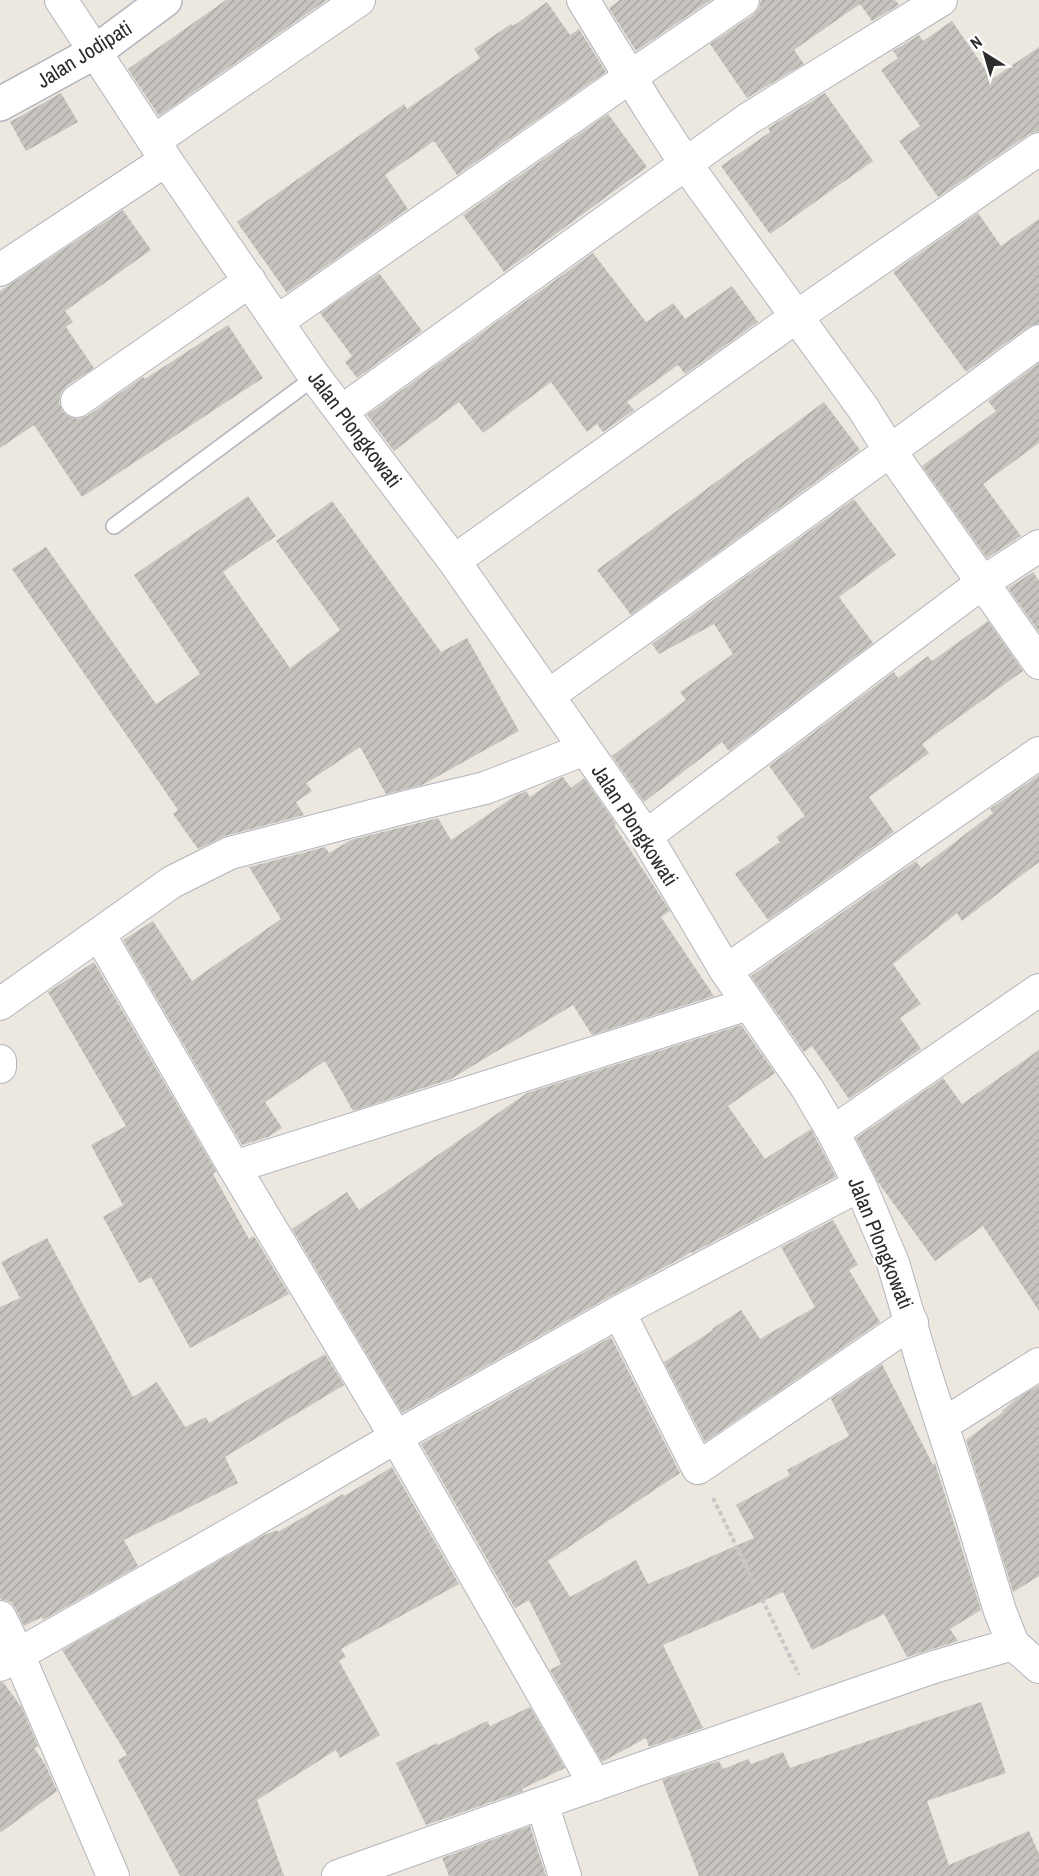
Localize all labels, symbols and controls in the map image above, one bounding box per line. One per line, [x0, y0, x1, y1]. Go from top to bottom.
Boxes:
street label: Jalan Jodipati [31, 13, 137, 95]
north arrow [955, 24, 1015, 84]
text: N [966, 30, 986, 54]
street label: Jalan Plongkowati [301, 364, 409, 494]
street label: Jalan Plongkowati [585, 758, 685, 892]
street label: Jalan Plongkowati [841, 1173, 921, 1313]

